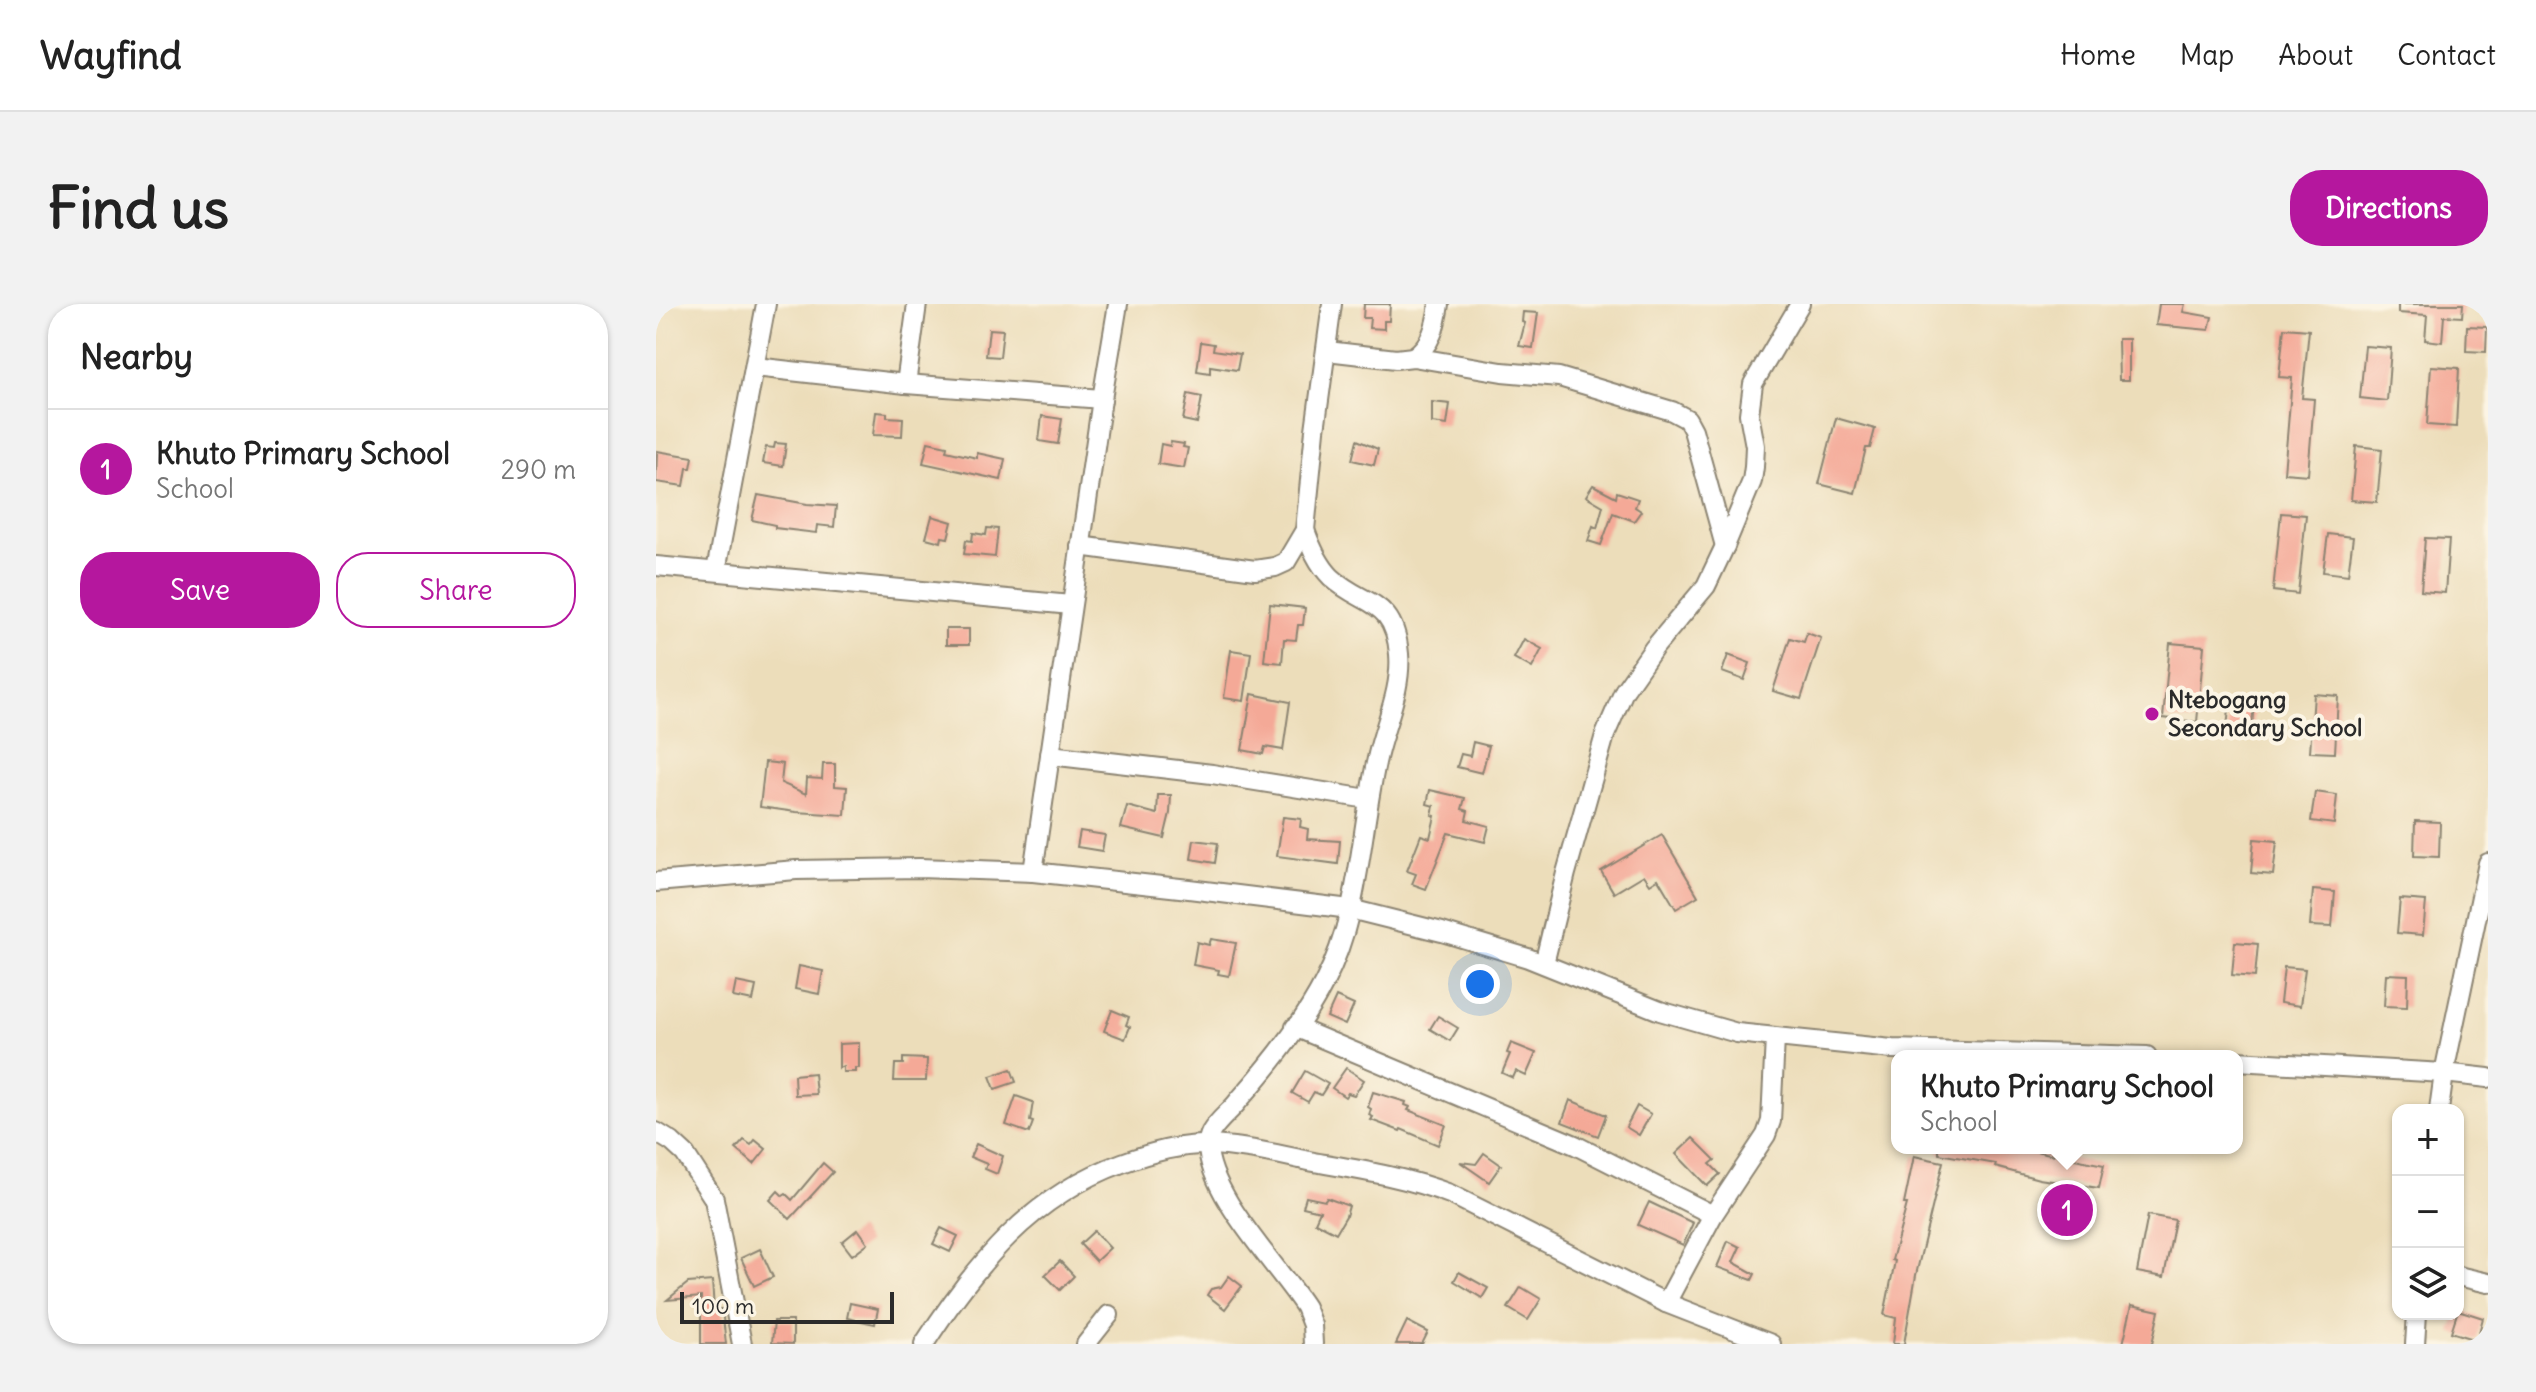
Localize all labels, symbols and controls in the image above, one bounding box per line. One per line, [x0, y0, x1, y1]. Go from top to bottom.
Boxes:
text: Wayfind [40, 32, 182, 79]
text: Home [2060, 37, 2136, 73]
text: Map [2180, 37, 2234, 73]
text: About [2278, 37, 2353, 73]
text: Contact [2397, 37, 2496, 73]
button: Directions [2290, 170, 2488, 246]
text: Find us [48, 173, 229, 243]
text: Nearby [80, 335, 193, 378]
text: Khuto Primary School [156, 434, 450, 472]
text: 1 [101, 453, 111, 486]
text: 290 m [501, 453, 576, 486]
text: School [156, 472, 234, 505]
button: Save [80, 552, 320, 628]
button: Share [336, 552, 576, 628]
place label: Ntebogang Secondary School [2168, 684, 2362, 742]
marker: Ntebogang Secondary School [2143, 705, 2161, 723]
your location [1460, 964, 1500, 1004]
popup [1891, 1050, 2243, 1154]
text: Khuto Primary School [1920, 1067, 2214, 1105]
map controls [2392, 1104, 2464, 1320]
button: + [2392, 1104, 2464, 1176]
text: School [1920, 1105, 1998, 1138]
button: − [2392, 1176, 2464, 1248]
pin: 1 [2041, 1180, 2093, 1240]
button: layers [2392, 1248, 2464, 1320]
scale bar [680, 1288, 894, 1324]
text: 100 m [692, 1292, 754, 1320]

